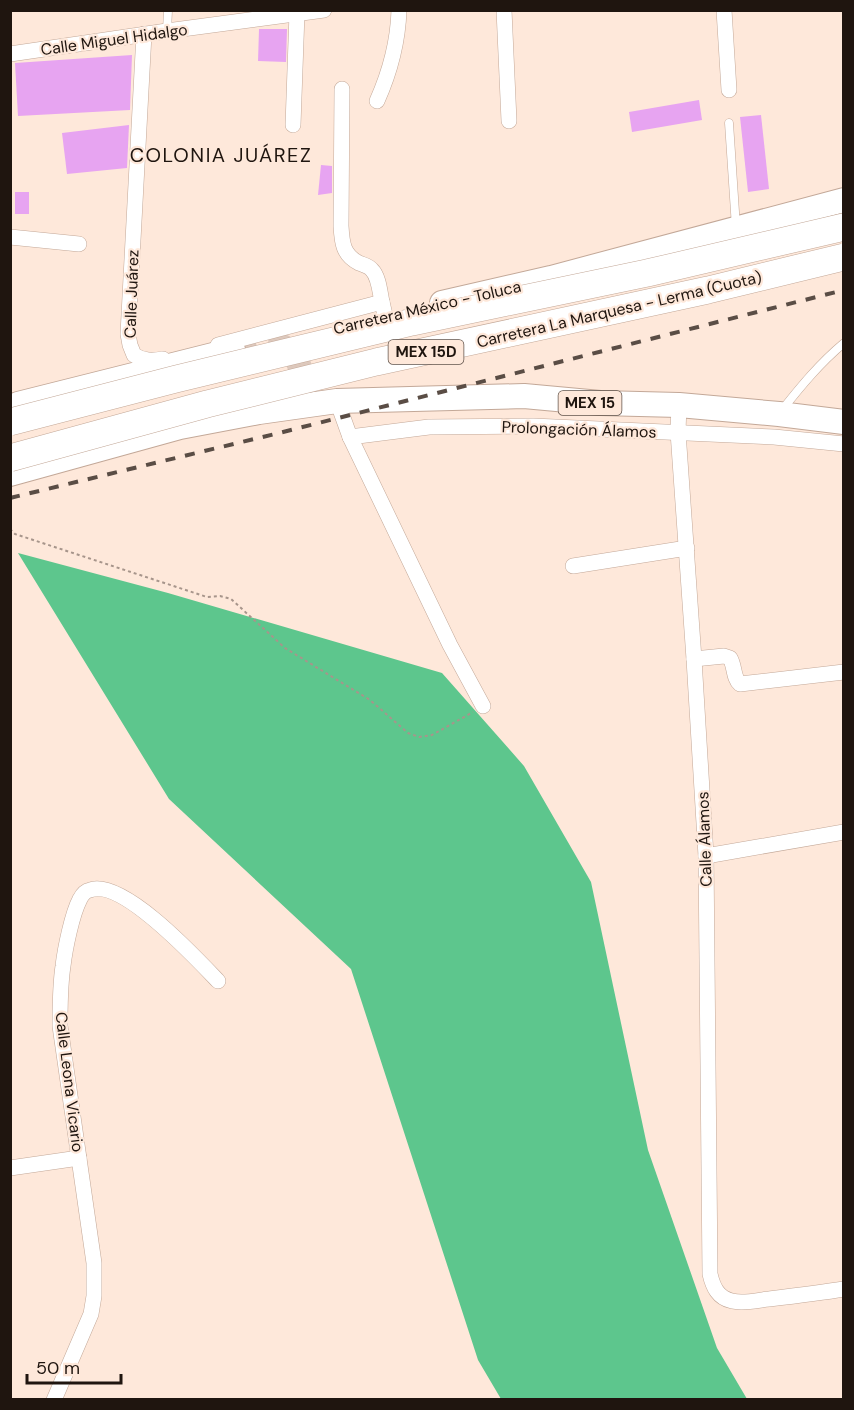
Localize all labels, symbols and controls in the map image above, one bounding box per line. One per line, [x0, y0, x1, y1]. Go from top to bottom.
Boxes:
street label: Calle Miguel Hidalgo [39, 19, 189, 60]
district label: COLONIA JUÁREZ [130, 142, 312, 168]
street label: Calle Juárez [119, 249, 144, 339]
street label: Carretera La Marquesa - Lerma (Cuota) [475, 266, 764, 353]
street label: Carretera México - Toluca [331, 276, 523, 339]
road number: MEX 15D [388, 340, 464, 364]
road number: MEX 15 [558, 391, 622, 415]
street label: Prolongación Álamos [501, 416, 657, 443]
street label: Calle Álamos [692, 791, 717, 887]
street label: Calle Leona Vicario [50, 1011, 89, 1153]
scale bar [27, 1347, 122, 1385]
text: 50 m [36, 1356, 80, 1380]

